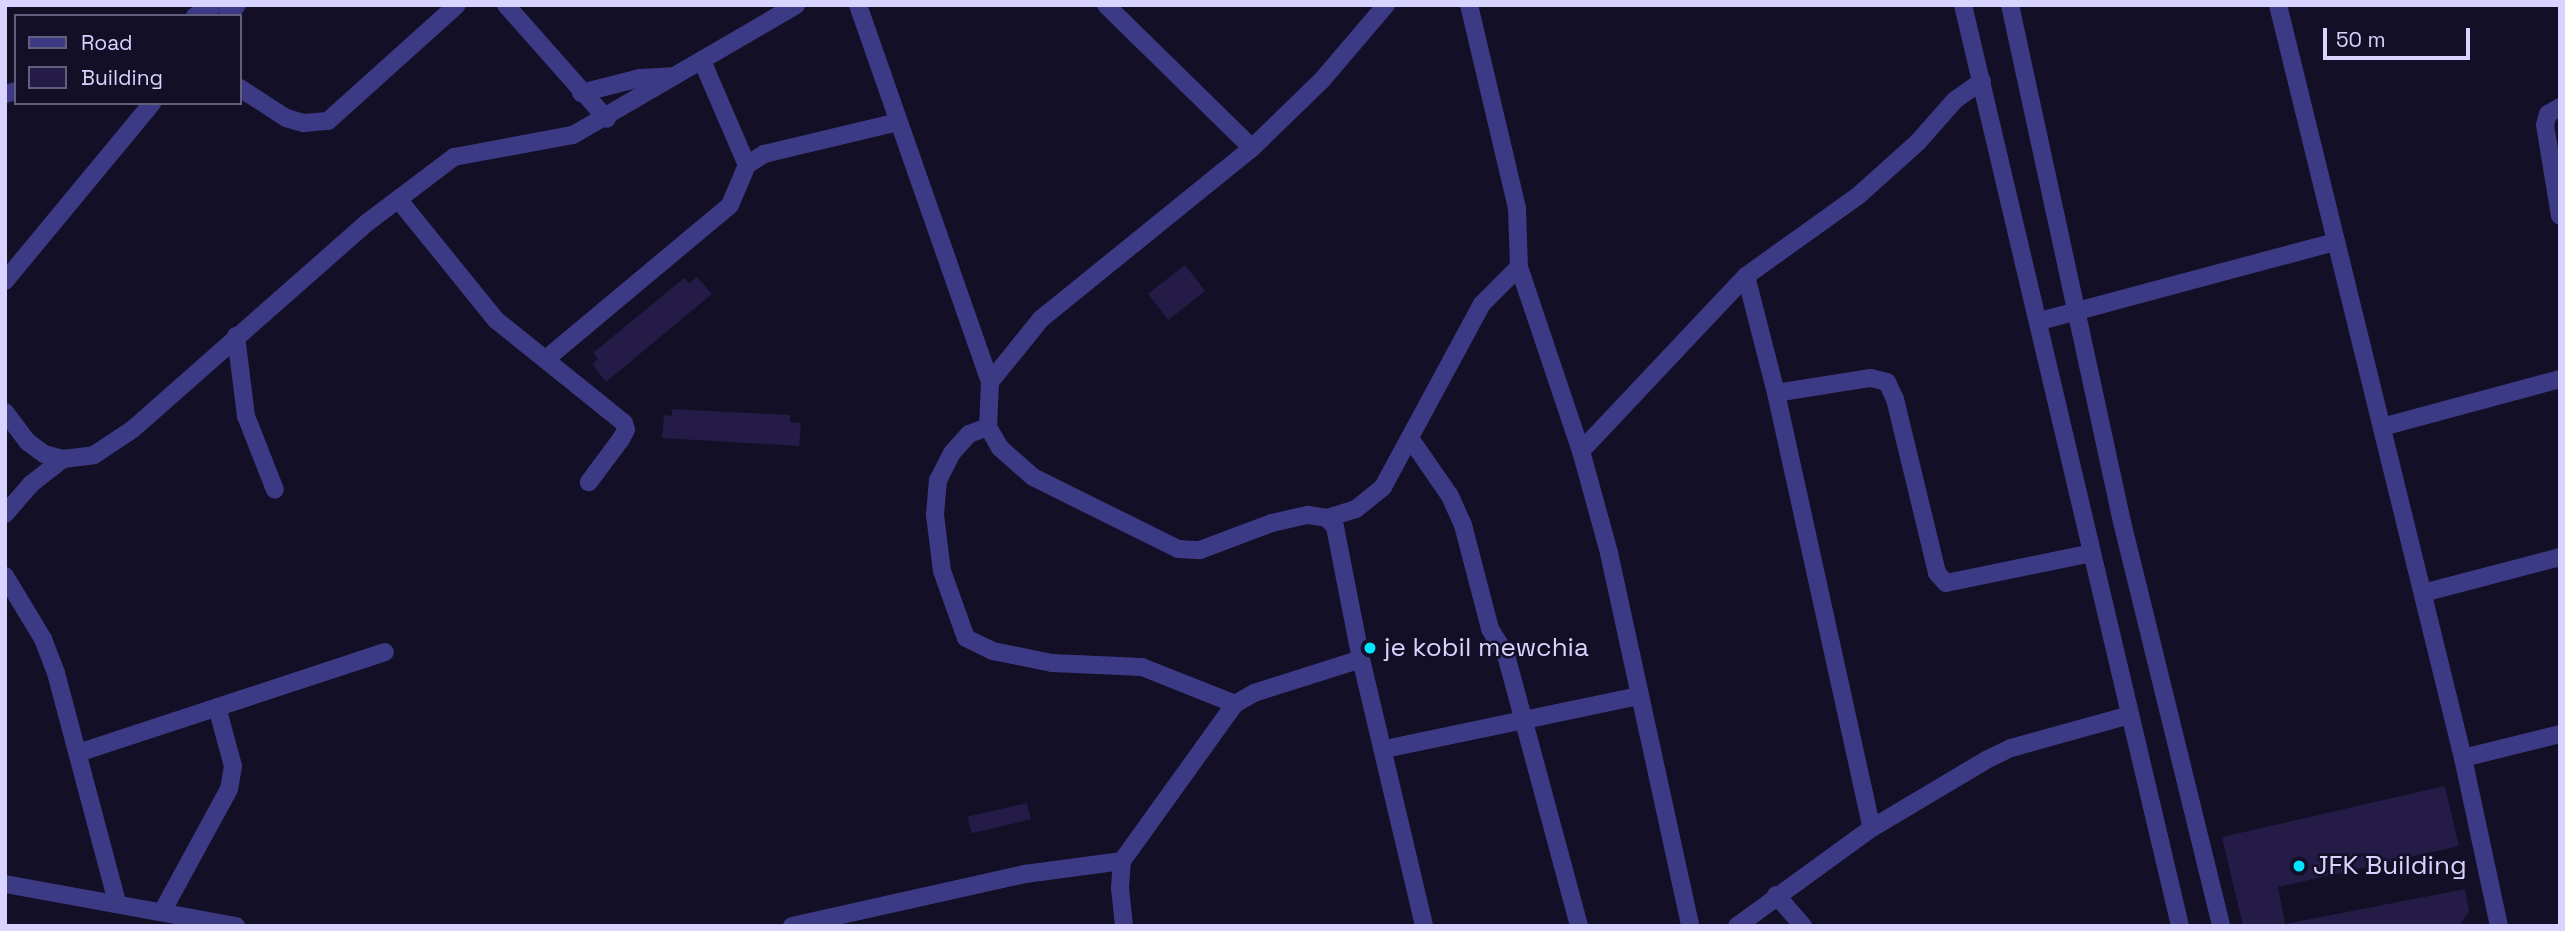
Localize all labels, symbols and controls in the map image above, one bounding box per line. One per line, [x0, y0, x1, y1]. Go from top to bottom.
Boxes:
legend [14, 14, 242, 105]
scale bar [2327, 14, 2474, 58]
text: 50 m [2336, 26, 2386, 53]
text: Road [81, 29, 133, 56]
text: Building [81, 64, 163, 91]
place label: je kobil mewchia [1384, 632, 1589, 664]
marker: je kobil mewchia [1362, 640, 1378, 656]
place label: JFK Building [2313, 850, 2467, 882]
marker: JFK Building [2291, 858, 2307, 874]

